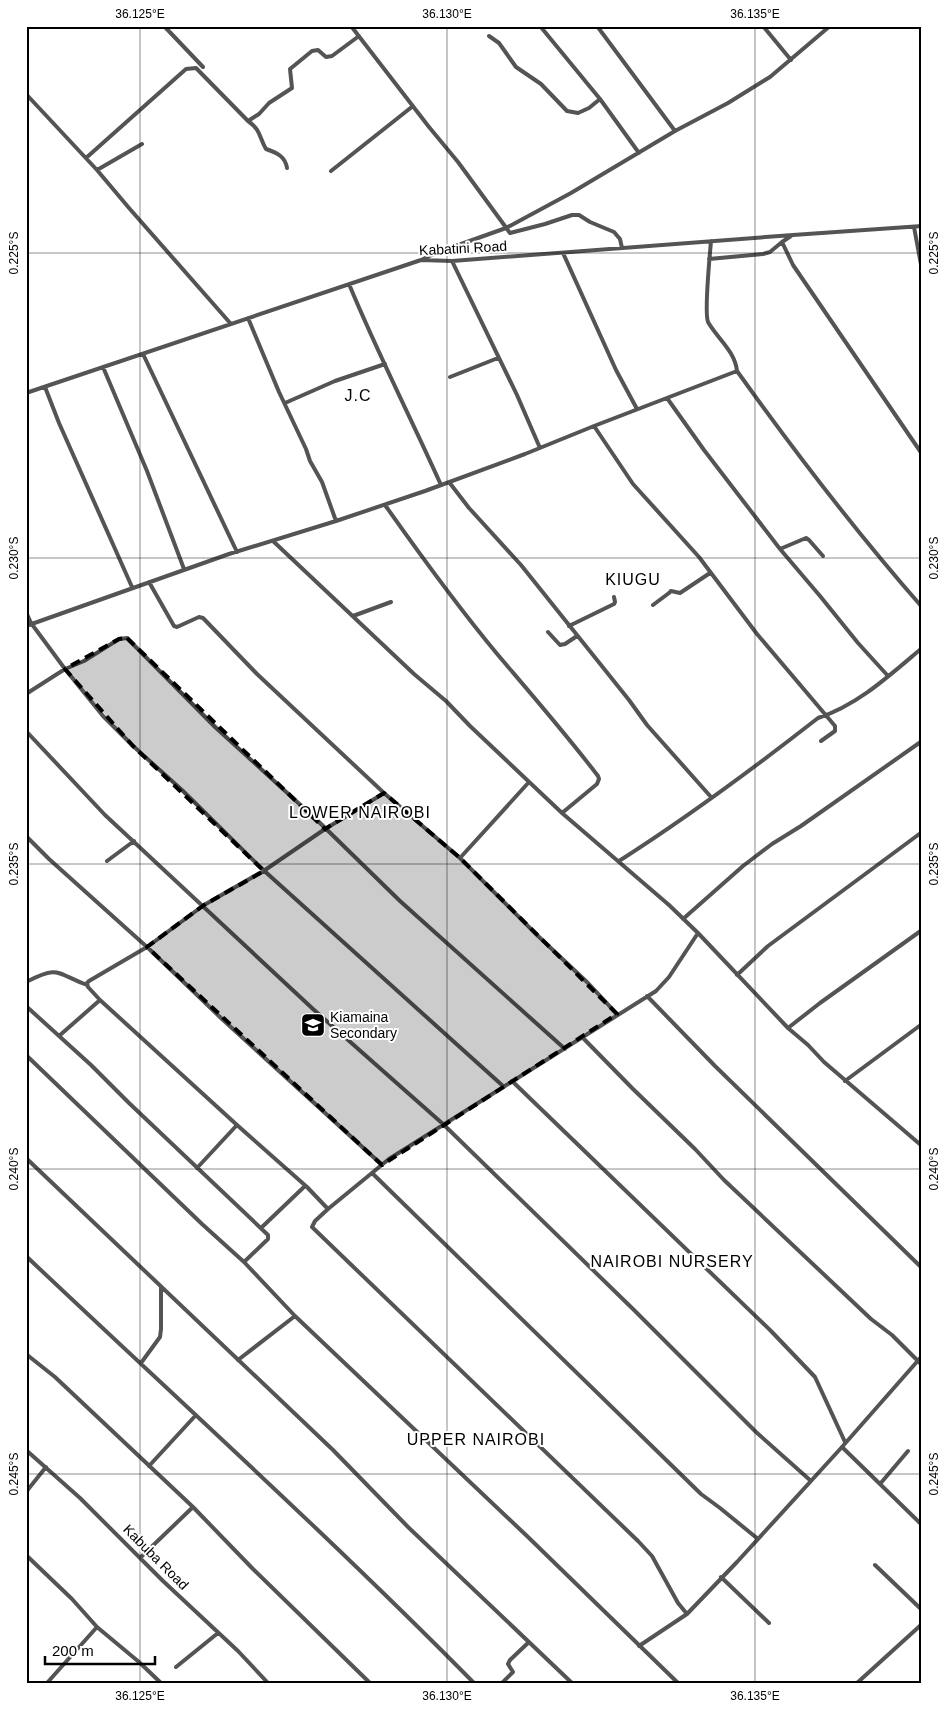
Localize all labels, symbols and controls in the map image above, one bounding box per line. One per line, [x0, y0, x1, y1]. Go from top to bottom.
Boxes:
text: 36.125°E [115, 7, 165, 21]
text: 36.130°E [422, 7, 472, 21]
text: 36.135°E [730, 7, 780, 21]
text: 0.225°S [7, 232, 21, 274]
text: 0.225°S [927, 232, 941, 274]
street label: Kabatini Road [419, 238, 507, 258]
district label: J.C [345, 387, 372, 404]
text: 0.230°S [7, 537, 21, 579]
text: 0.230°S [927, 537, 941, 579]
district label: KIUGU [605, 571, 661, 588]
district label: LOWER NAIROBI [289, 804, 431, 821]
text: 0.235°S [7, 843, 21, 885]
text: 0.235°S [927, 843, 941, 885]
place label: Kiamaina Secondary [330, 1009, 397, 1041]
school or university icon: Kiamaina Secondary [300, 1012, 326, 1038]
text: 0.240°S [7, 1148, 21, 1190]
text: 0.240°S [927, 1148, 941, 1190]
district label: NAIROBI NURSERY [590, 1253, 754, 1270]
district label: UPPER NAIROBI [407, 1431, 545, 1448]
text: 0.245°S [7, 1453, 21, 1495]
text: 0.245°S [927, 1453, 941, 1495]
street label: Kabuba Road [120, 1521, 192, 1593]
scale bar [45, 1634, 155, 1666]
text: 200 m [52, 1642, 94, 1659]
text: 36.125°E [115, 1689, 165, 1703]
text: 36.130°E [422, 1689, 472, 1703]
text: 36.135°E [730, 1689, 780, 1703]

